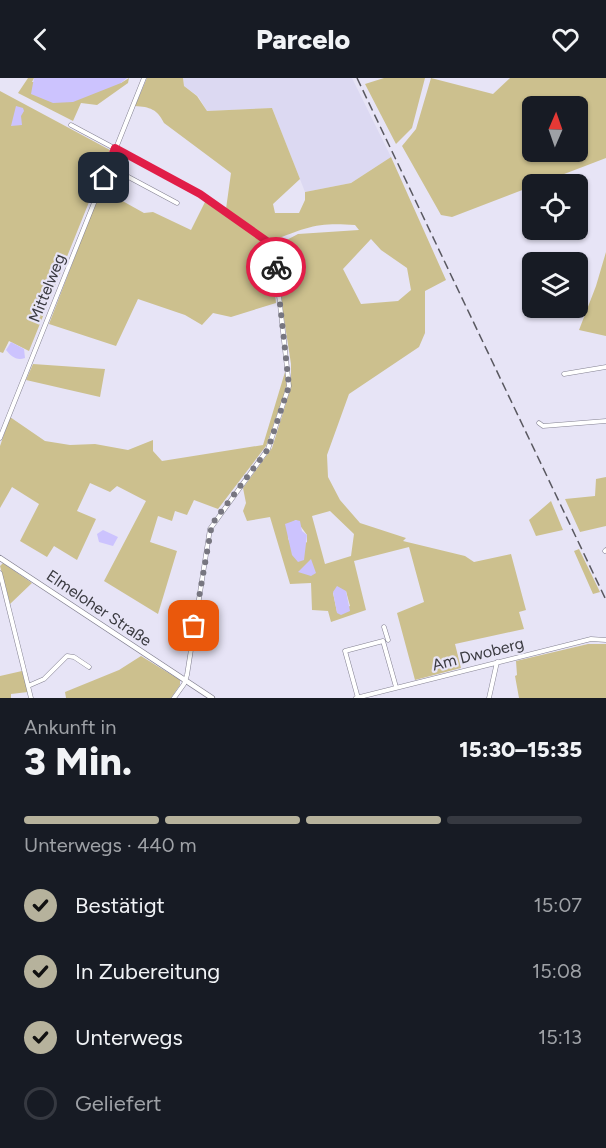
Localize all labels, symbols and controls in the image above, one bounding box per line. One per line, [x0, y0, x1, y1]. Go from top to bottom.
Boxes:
icon: back [24, 23, 57, 56]
text: Parcelo [256, 23, 350, 56]
icon: heart [549, 23, 582, 56]
north arrow [522, 96, 588, 162]
map controls [522, 96, 588, 318]
pin [78, 152, 129, 203]
icon: home [87, 161, 120, 194]
button: locate [522, 174, 588, 240]
courier [246, 237, 306, 297]
street label: Mittelweg [25, 251, 69, 325]
icon: bike [260, 251, 293, 284]
button: layers [522, 252, 588, 318]
street label: Elmeloher Straße [43, 566, 155, 650]
pin [168, 600, 219, 651]
icon: bag [177, 609, 210, 642]
street label: Am Dwoberg [430, 633, 526, 675]
text: Ankunft in [24, 715, 116, 739]
text: 15:30–15:35 [459, 736, 582, 763]
text: 3 Min. [24, 738, 132, 785]
text: Unterwegs · 440 m [24, 833, 197, 857]
icon: check [24, 889, 57, 922]
text: Bestätigt [75, 892, 165, 919]
text: 15:07 [534, 893, 582, 917]
icon: check [24, 955, 57, 988]
text: In Zubereitung [75, 958, 220, 985]
text: 15:08 [532, 959, 582, 983]
icon: check [24, 1021, 57, 1054]
text: Unterwegs [75, 1024, 183, 1051]
text: 15:13 [538, 1025, 582, 1049]
text: Geliefert [75, 1090, 162, 1117]

